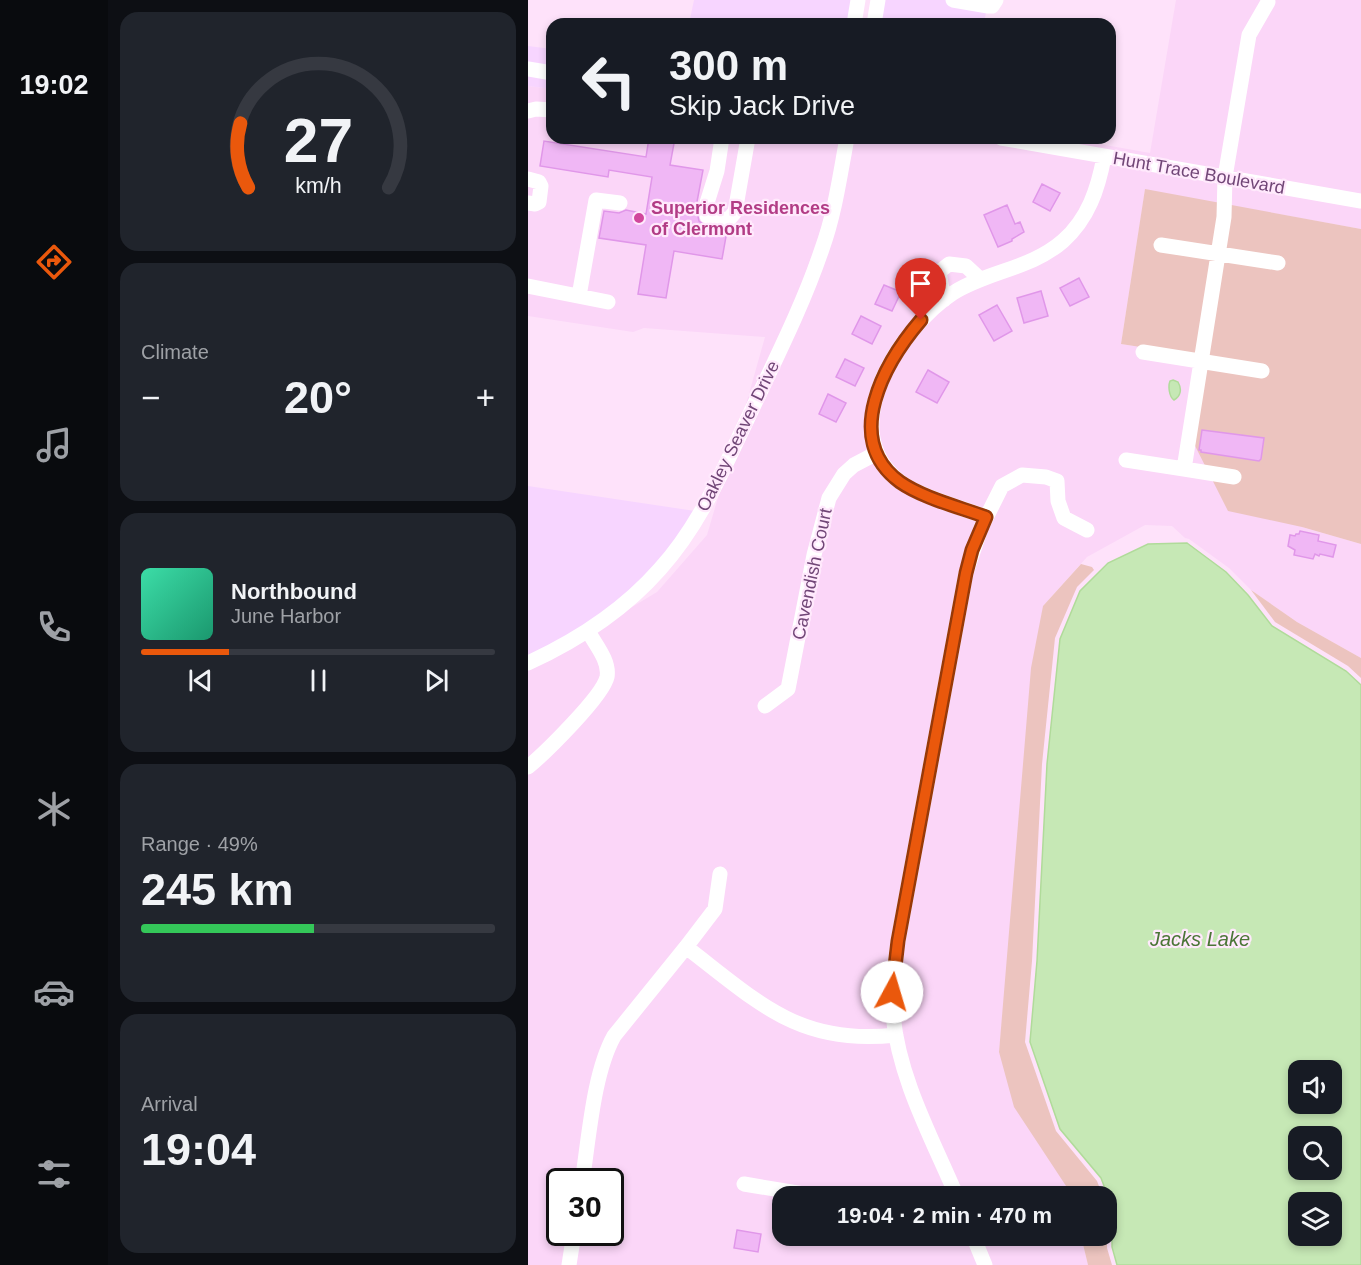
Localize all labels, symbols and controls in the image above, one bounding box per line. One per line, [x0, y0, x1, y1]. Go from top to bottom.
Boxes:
icon: left [570, 42, 648, 120]
text: 300 m [669, 42, 788, 89]
text: 19:02 [19, 70, 89, 100]
text: Skip Jack Drive [669, 91, 855, 121]
text: 27 [283, 106, 353, 175]
street label: Hunt Trace Boulevard [1112, 148, 1286, 198]
text: km/h [295, 175, 341, 199]
place label: Superior Residences of Clermont [651, 198, 830, 239]
marker: Superior Residences of Clermont [632, 211, 646, 225]
icon: directions [33, 241, 75, 283]
pin [895, 258, 946, 320]
icon: arrive [904, 267, 937, 300]
text: Climate [141, 341, 209, 363]
street label: Oakley Seaver Drive [693, 357, 783, 515]
text: 20° [284, 372, 352, 423]
text: − [141, 379, 160, 416]
text: + [476, 379, 495, 416]
icon: music [33, 424, 75, 466]
street label: Cavendish Court [788, 506, 836, 642]
text: Northbound [231, 579, 357, 604]
text: June Harbor [231, 605, 341, 627]
icon: phone [33, 606, 75, 648]
icon: previous [184, 664, 217, 697]
icon: pause [302, 664, 335, 697]
icon: next [420, 664, 453, 697]
icon: climate [33, 788, 75, 830]
text: Range · 49% [141, 833, 258, 855]
text: 245 km [141, 864, 294, 915]
water label: Jacks Lake [1149, 928, 1250, 950]
position arrow [860, 960, 924, 1024]
icon: car [33, 971, 75, 1013]
map controls [1288, 1060, 1342, 1246]
button: sound [1288, 1060, 1342, 1114]
text: Arrival [141, 1093, 198, 1115]
text: 19:04 [141, 1124, 256, 1175]
button: search [1288, 1126, 1342, 1180]
icon: filters [33, 1153, 75, 1195]
speed limit sign: 30 [546, 1168, 624, 1246]
button: layers [1288, 1192, 1342, 1246]
text: 19:04 · 2 min · 470 m [837, 1203, 1052, 1228]

